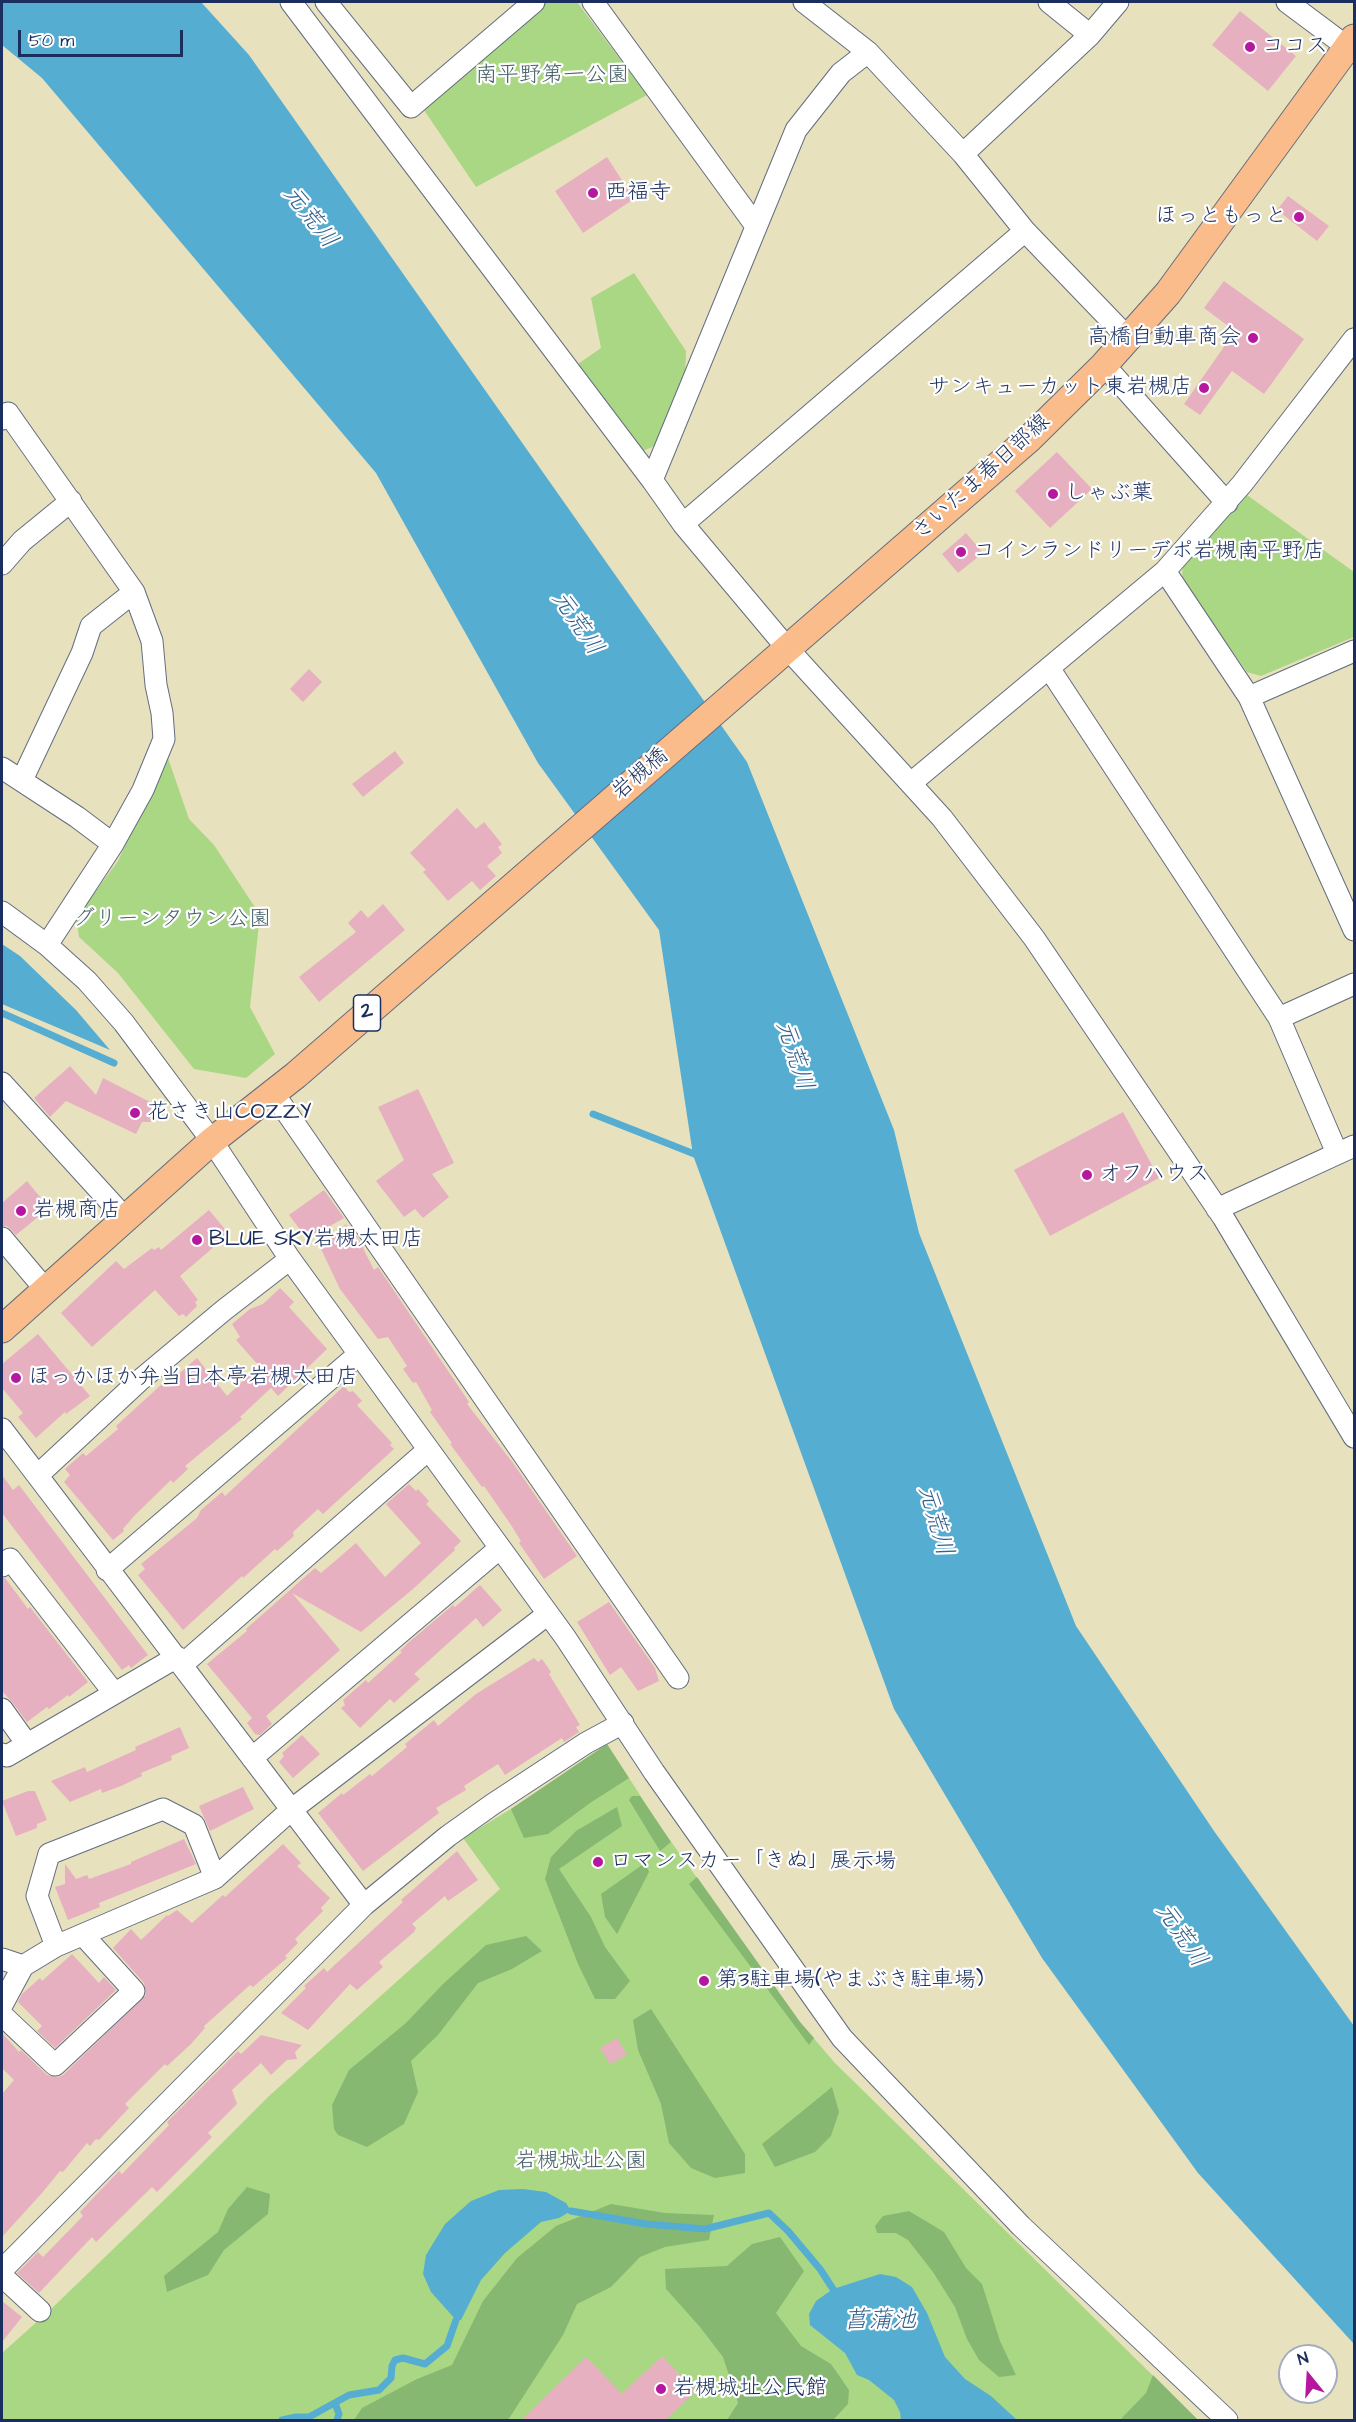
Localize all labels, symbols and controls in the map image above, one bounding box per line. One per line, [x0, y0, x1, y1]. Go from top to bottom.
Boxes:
scale bar [21, 18, 186, 56]
text: 50 m [29, 28, 74, 53]
place label: ココス [1262, 34, 1328, 60]
marker: ココス [1243, 40, 1257, 54]
park label: 南平野第一公園 [475, 63, 629, 89]
place label: 西福寺 [605, 180, 671, 206]
water label: 元荒川 [275, 181, 343, 255]
marker: 西福寺 [586, 186, 600, 200]
place label: ほっともっと [1155, 204, 1287, 230]
marker: ほっともっと [1292, 210, 1306, 224]
place label: 高橋自動車商会 [1087, 325, 1241, 351]
marker: 高橋自動車商会 [1246, 331, 1260, 345]
place label: サンキューカット東岩槻店 [928, 375, 1192, 401]
marker: サンキューカット東岩槻店 [1197, 381, 1211, 395]
street label: さいたま春日部線 [908, 409, 1056, 547]
place label: しゃぶ葉 [1065, 481, 1153, 507]
marker: しゃぶ葉 [1046, 487, 1060, 501]
place label: コインランドリーデポ岩槻南平野店 [973, 539, 1325, 565]
marker: コインランドリーデポ岩槻南平野店 [954, 545, 968, 559]
water label: 元荒川 [544, 586, 608, 662]
street label: 岩槻橋 [607, 743, 675, 807]
park label: グリーンタウン公園 [73, 907, 271, 933]
road number: 2 [354, 995, 380, 1031]
water label: 元荒川 [768, 1017, 818, 1095]
place label: 花さき山COZZY [147, 1100, 312, 1126]
marker: 花さき山COZZY [128, 1106, 142, 1120]
place label: オフハウス [1099, 1162, 1209, 1188]
marker: オフハウス [1080, 1168, 1094, 1182]
place label: 岩槻商店 [33, 1198, 121, 1224]
marker: 岩槻商店 [14, 1204, 28, 1218]
place label: BLUE SKY岩槻太田店 [209, 1227, 423, 1253]
marker: BLUE SKY岩槻太田店 [190, 1233, 204, 1247]
place label: ほっかほか弁当日本亭岩槻太田店 [28, 1365, 358, 1391]
marker: ほっかほか弁当日本亭岩槻太田店 [9, 1371, 23, 1385]
water label: 元荒川 [910, 1482, 958, 1560]
place label: ロマンスカー「きぬ」展示場 [610, 1849, 896, 1875]
marker: ロマンスカー「きぬ」展示場 [591, 1855, 605, 1869]
water label: 元荒川 [1148, 1898, 1212, 1974]
place label: 第3駐車場(やまぶき駐車場) [716, 1968, 983, 1994]
marker: 第3駐車場(やまぶき駐車場) [697, 1974, 711, 1988]
park label: 岩槻城址公園 [515, 2149, 647, 2175]
water label: 菖蒲池 [844, 2308, 916, 2336]
north arrow [1278, 2344, 1338, 2404]
text: N [1295, 2347, 1311, 2371]
place label: 岩槻城址公民館 [673, 2376, 827, 2402]
marker: 岩槻城址公民館 [654, 2382, 668, 2396]

